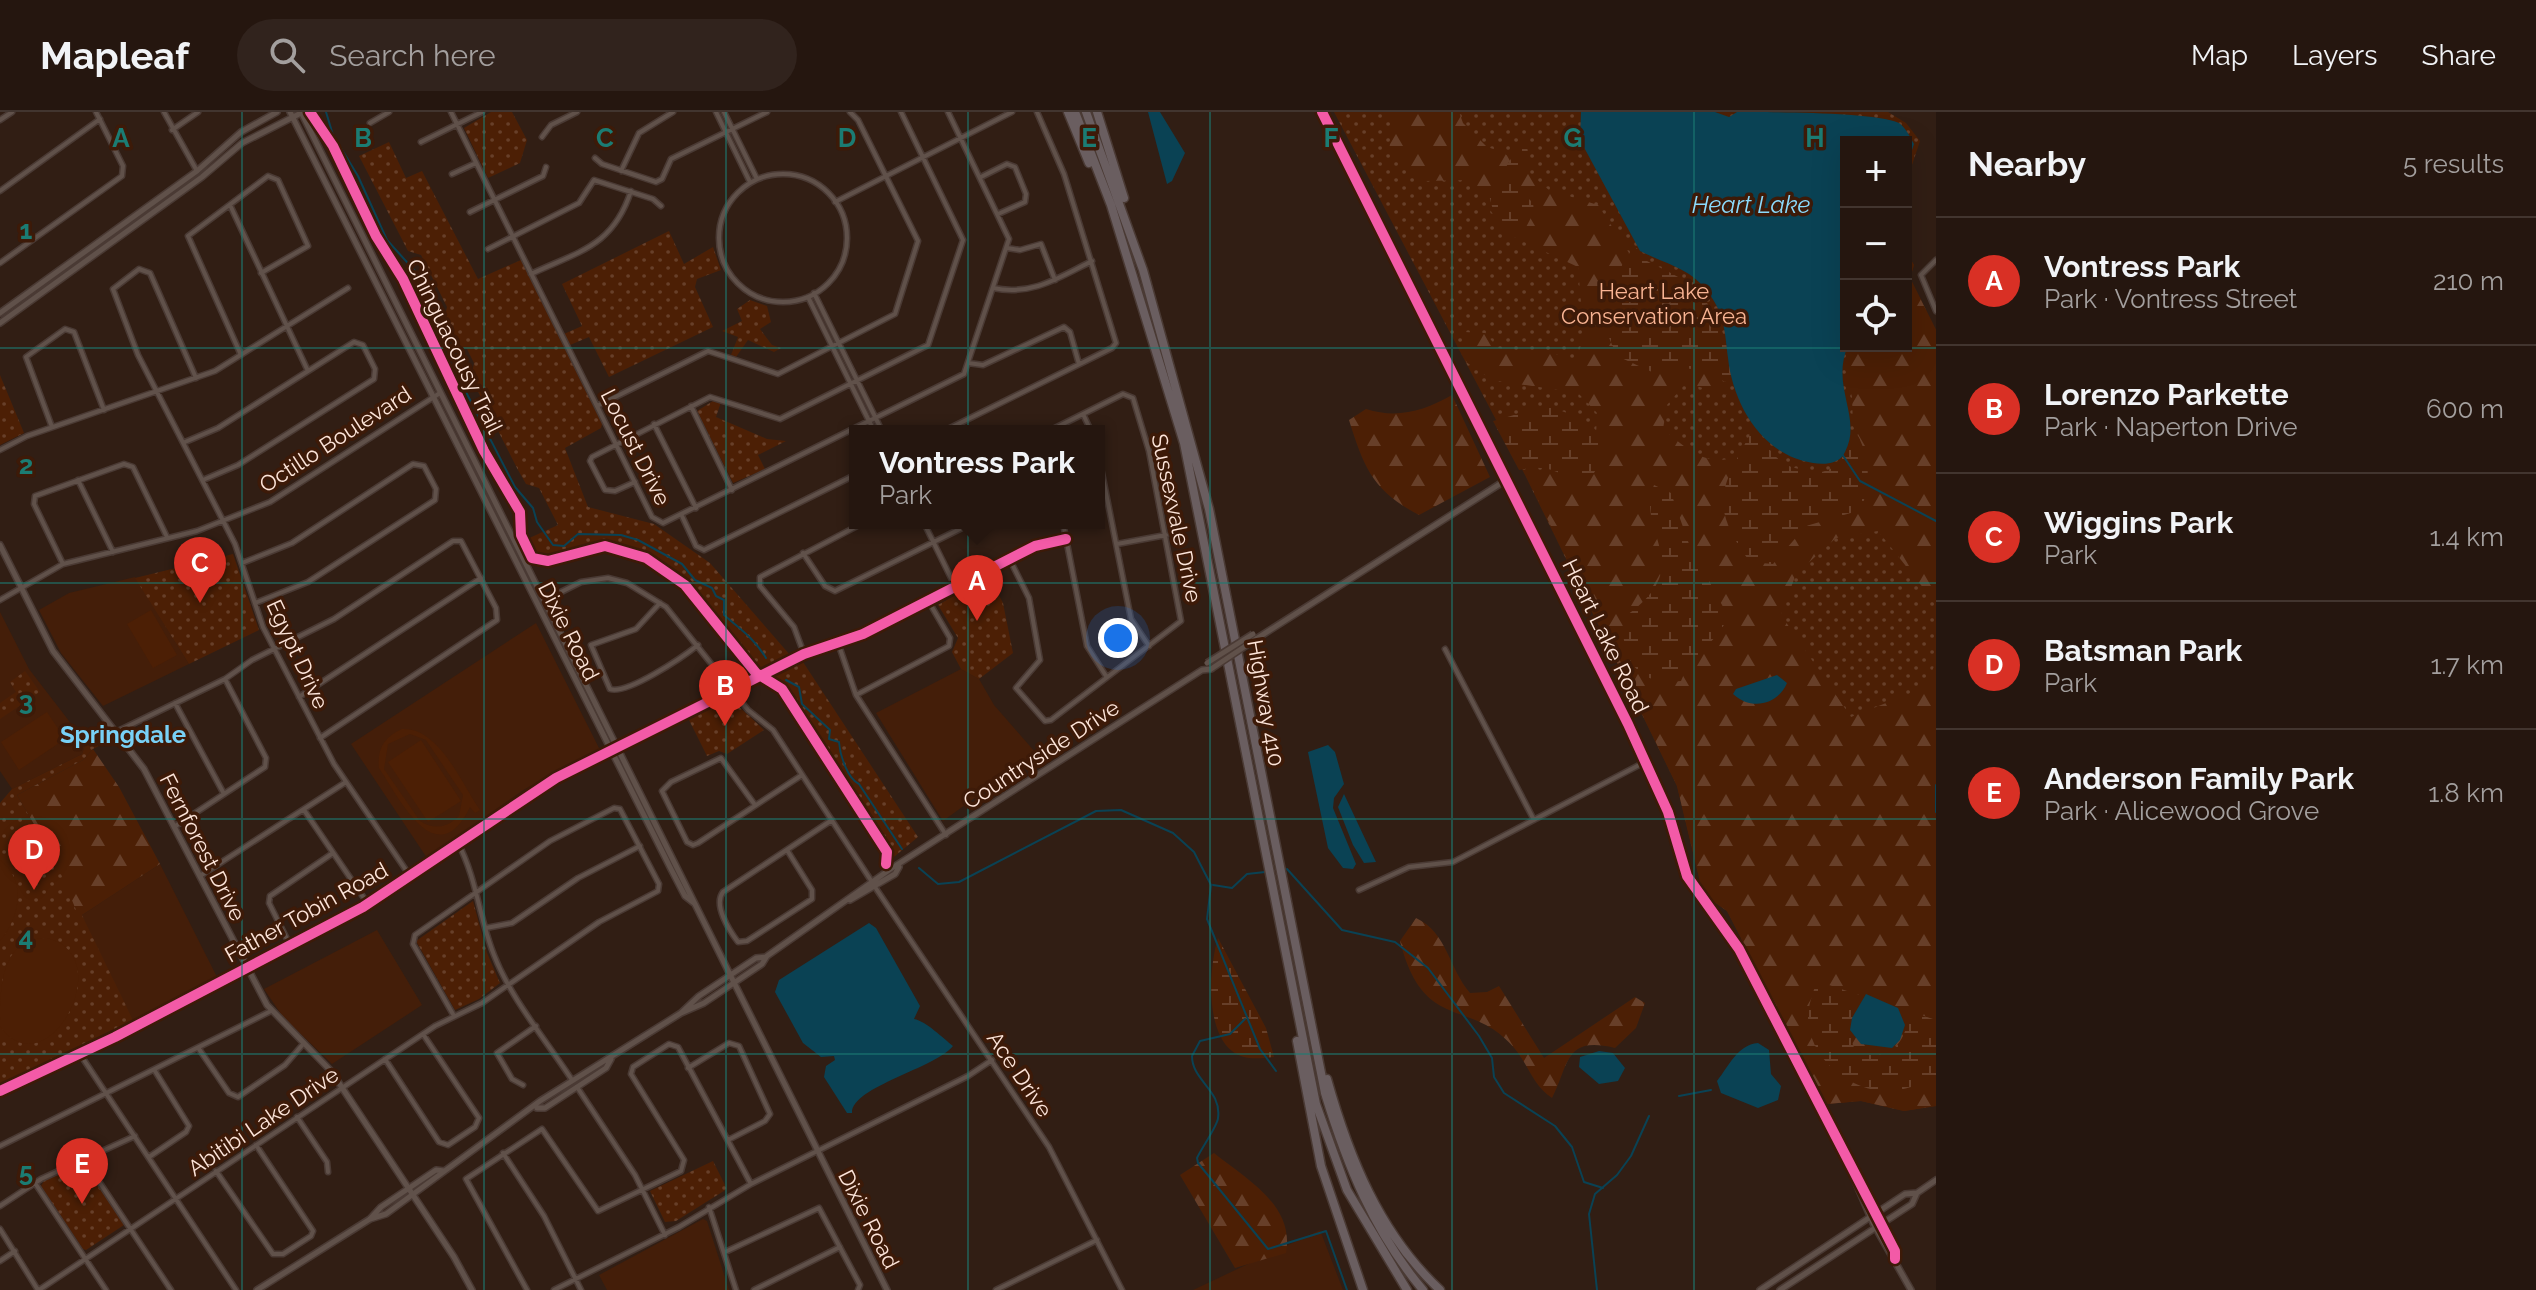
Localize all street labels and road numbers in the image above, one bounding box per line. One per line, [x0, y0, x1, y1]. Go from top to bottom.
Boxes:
street label: Chinguacousy Trail [401, 255, 509, 438]
street label: Octillo Boulevard [254, 380, 416, 498]
street label: Locust Drive [596, 385, 676, 510]
street label: Sussexvale Drive [1146, 431, 1208, 605]
street label: Heart Lake Road [1557, 554, 1655, 718]
street label: Dixie Road [533, 577, 605, 685]
street label: Egypt Drive [261, 595, 335, 713]
street label: Highway 410 [1242, 638, 1290, 768]
street label: Countryside Drive [958, 694, 1124, 814]
street label: Fernforest Drive [155, 769, 251, 925]
street label: Father Tobin Road [220, 856, 392, 968]
street label: Ace Drive [982, 1026, 1058, 1122]
street label: Abitibi Lake Drive [183, 1061, 343, 1181]
street label: Dixie Road [833, 1165, 905, 1273]

